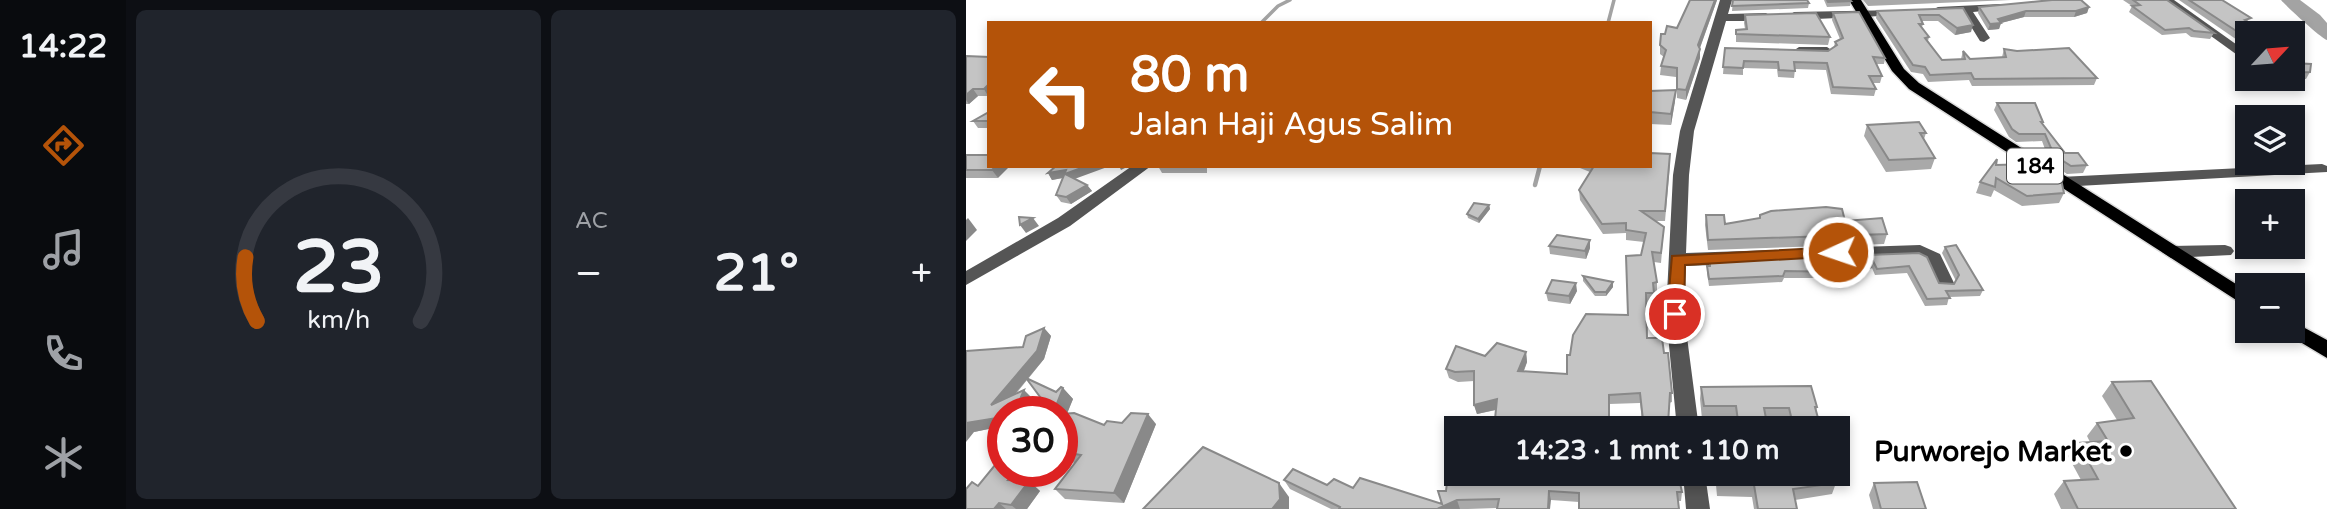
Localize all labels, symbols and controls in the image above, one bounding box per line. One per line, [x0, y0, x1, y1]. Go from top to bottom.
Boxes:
north arrow [2235, 21, 2305, 91]
map controls [2235, 21, 2305, 343]
text: 14:22 [19, 28, 107, 66]
text: 80 m [1130, 46, 1249, 105]
icon: left [1015, 49, 1106, 140]
button: layers [2235, 105, 2305, 175]
text: Jalan Haji Agus Salim [1130, 106, 1453, 144]
icon: directions [39, 121, 88, 170]
road number: 184 [2007, 148, 2063, 184]
button: + [2235, 189, 2305, 259]
text: AC [575, 207, 608, 235]
position arrow [1801, 215, 1875, 289]
text: 23 [293, 224, 384, 312]
icon: music [39, 225, 88, 274]
text: 21° [714, 242, 799, 305]
text: − [575, 251, 602, 297]
text: + [911, 251, 932, 297]
button: − [2235, 273, 2305, 343]
pin [1645, 284, 1705, 344]
icon: arrive [1656, 295, 1694, 333]
text: km/h [307, 304, 370, 334]
icon: phone [39, 329, 88, 378]
speed limit sign: 30 [987, 396, 1078, 487]
icon: climate [39, 433, 88, 482]
text: 14:23 · 1 mnt · 110 m [1515, 435, 1779, 466]
place label: Purworejo Market [1874, 435, 2112, 469]
marker: Purworejo Market [2118, 443, 2134, 459]

